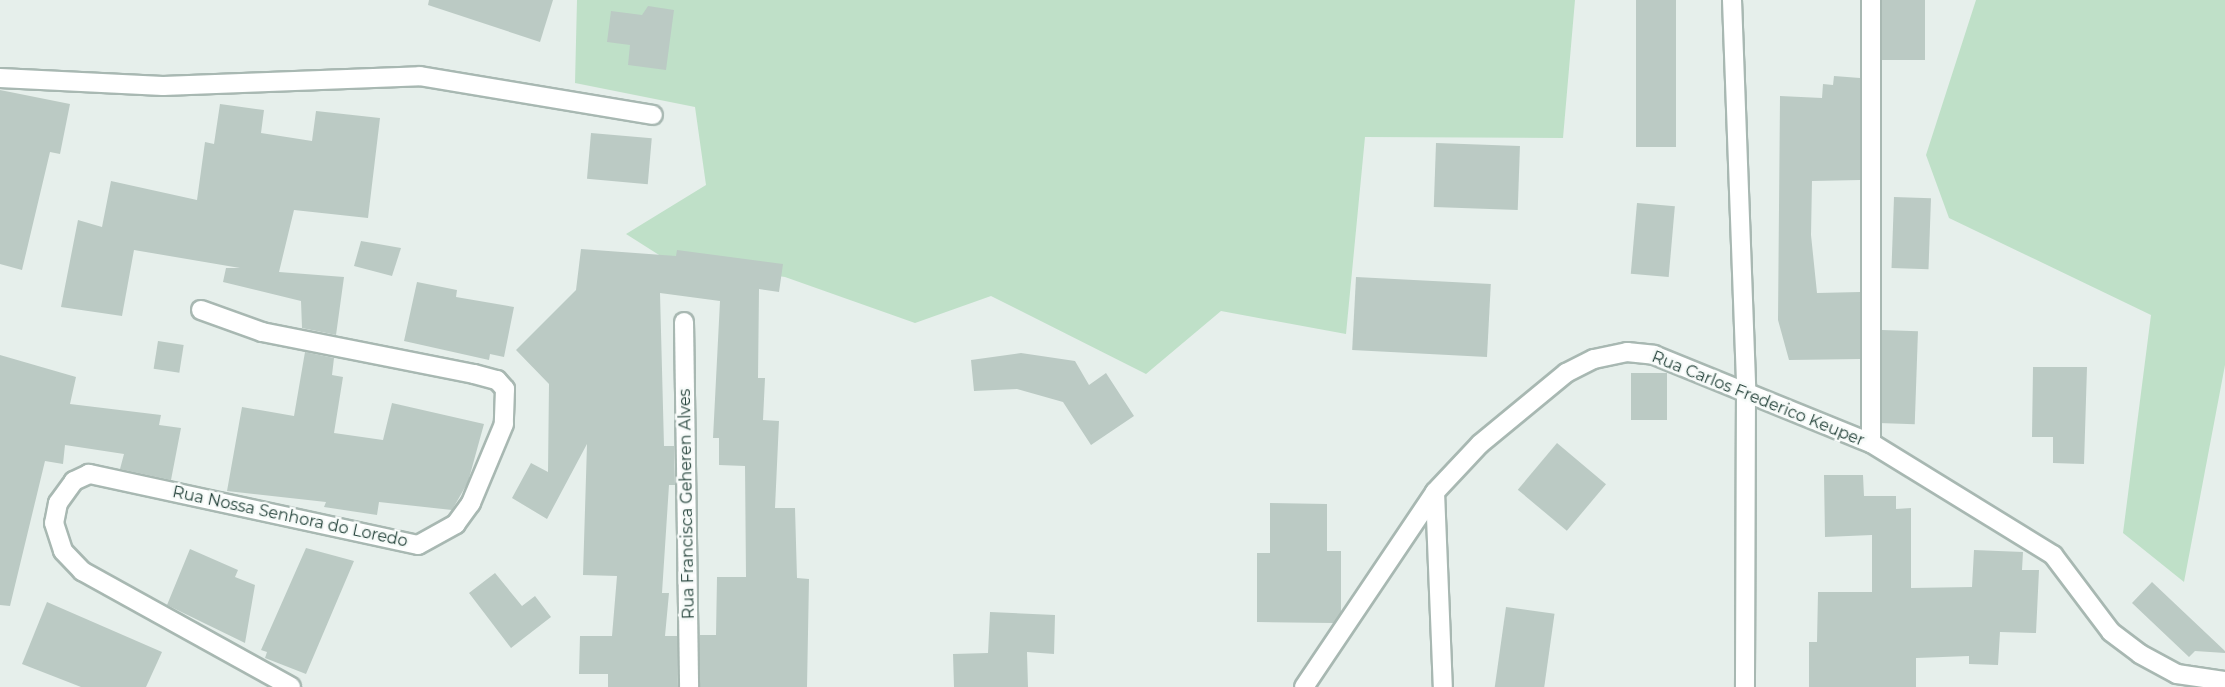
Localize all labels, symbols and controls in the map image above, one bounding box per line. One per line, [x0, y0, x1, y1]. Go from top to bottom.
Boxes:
street label: Rua Carlos Frederico Keuper [1649, 347, 1867, 451]
street label: Rua Francisca Geheren Alves [675, 389, 699, 619]
street label: Rua Nossa Senhora do Loredo [171, 483, 409, 551]

